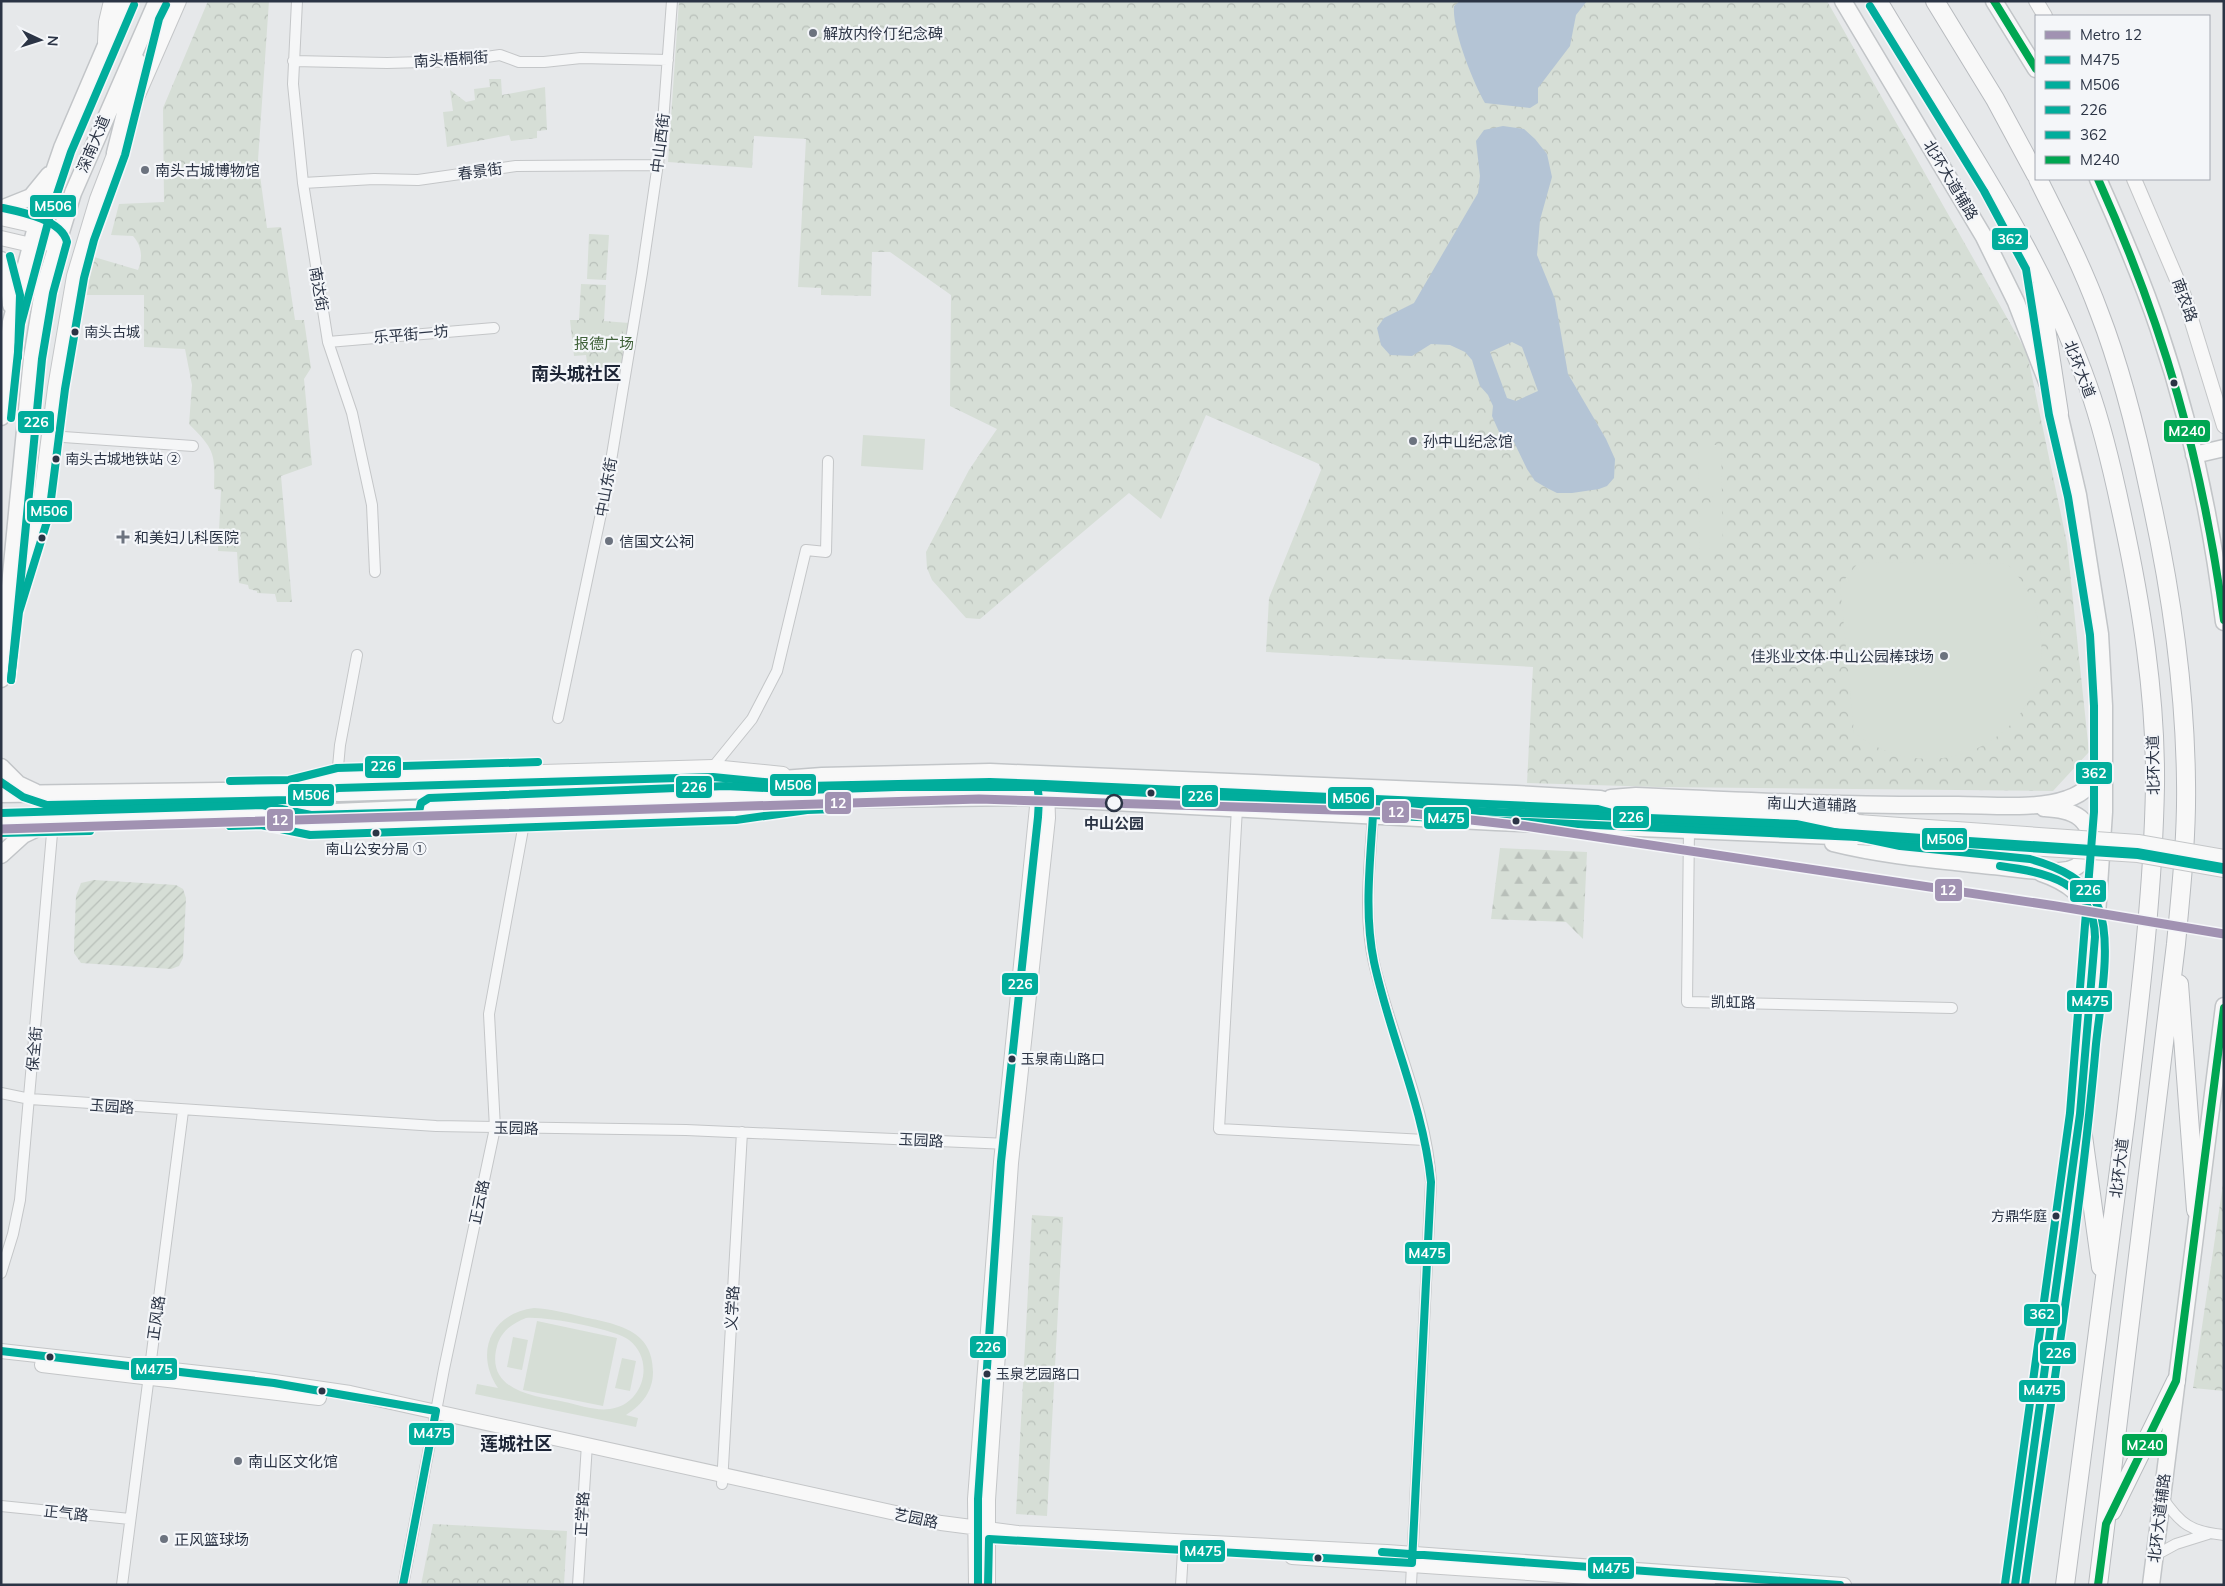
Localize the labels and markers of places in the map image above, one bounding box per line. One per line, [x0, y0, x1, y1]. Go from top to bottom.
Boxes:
place label: 解放内伶仃纪念碑 [823, 24, 943, 43]
marker: 解放内伶仃纪念碑 [807, 27, 819, 39]
place label: 南头古城博物馆 [155, 161, 260, 180]
marker: 南头古城博物馆 [139, 164, 151, 176]
place label: 南头古城 [84, 323, 140, 341]
marker: 南头古城 [70, 327, 80, 337]
unlabelled marker [2169, 378, 2179, 388]
place label: 孙中山纪念馆 [1423, 432, 1513, 451]
marker: 孙中山纪念馆 [1407, 435, 1419, 447]
place label: 南头古城地铁站 ② [65, 450, 181, 468]
marker: 南头古城地铁站 ② [51, 454, 61, 464]
place label: 和美妇儿科医院 [134, 528, 239, 547]
marker: 和美妇儿科医院 [116, 530, 130, 544]
place label: 信国文公祠 [619, 532, 694, 551]
unlabelled marker [37, 533, 47, 543]
marker: 信国文公祠 [603, 535, 615, 547]
place label: 佳兆业文体·中山公园棒球场 [1751, 647, 1934, 666]
marker: 佳兆业文体·中山公园棒球场 [1938, 650, 1950, 662]
unlabelled marker [1146, 788, 1156, 798]
marker: 中山公园 [1105, 794, 1123, 812]
place label: 中山公园 [1084, 814, 1144, 833]
unlabelled marker [1511, 816, 1521, 826]
marker: 南山公安分局 ① [371, 828, 381, 838]
place label: 南山公安分局 ① [325, 840, 427, 858]
place label: 玉泉南山路口 [1021, 1050, 1105, 1068]
marker: 玉泉南山路口 [1007, 1054, 1017, 1064]
place label: 方鼎华庭 [1991, 1207, 2047, 1225]
marker: 方鼎华庭 [2051, 1211, 2061, 1221]
unlabelled marker [45, 1352, 55, 1362]
place label: 玉泉艺园路口 [996, 1365, 1080, 1383]
marker: 玉泉艺园路口 [982, 1369, 992, 1379]
unlabelled marker [317, 1386, 327, 1396]
place label: 南山区文化馆 [248, 1452, 338, 1471]
marker: 南山区文化馆 [232, 1455, 244, 1467]
place label: 正风篮球场 [174, 1530, 249, 1549]
marker: 正风篮球场 [158, 1533, 170, 1545]
unlabelled marker [1313, 1553, 1323, 1563]

